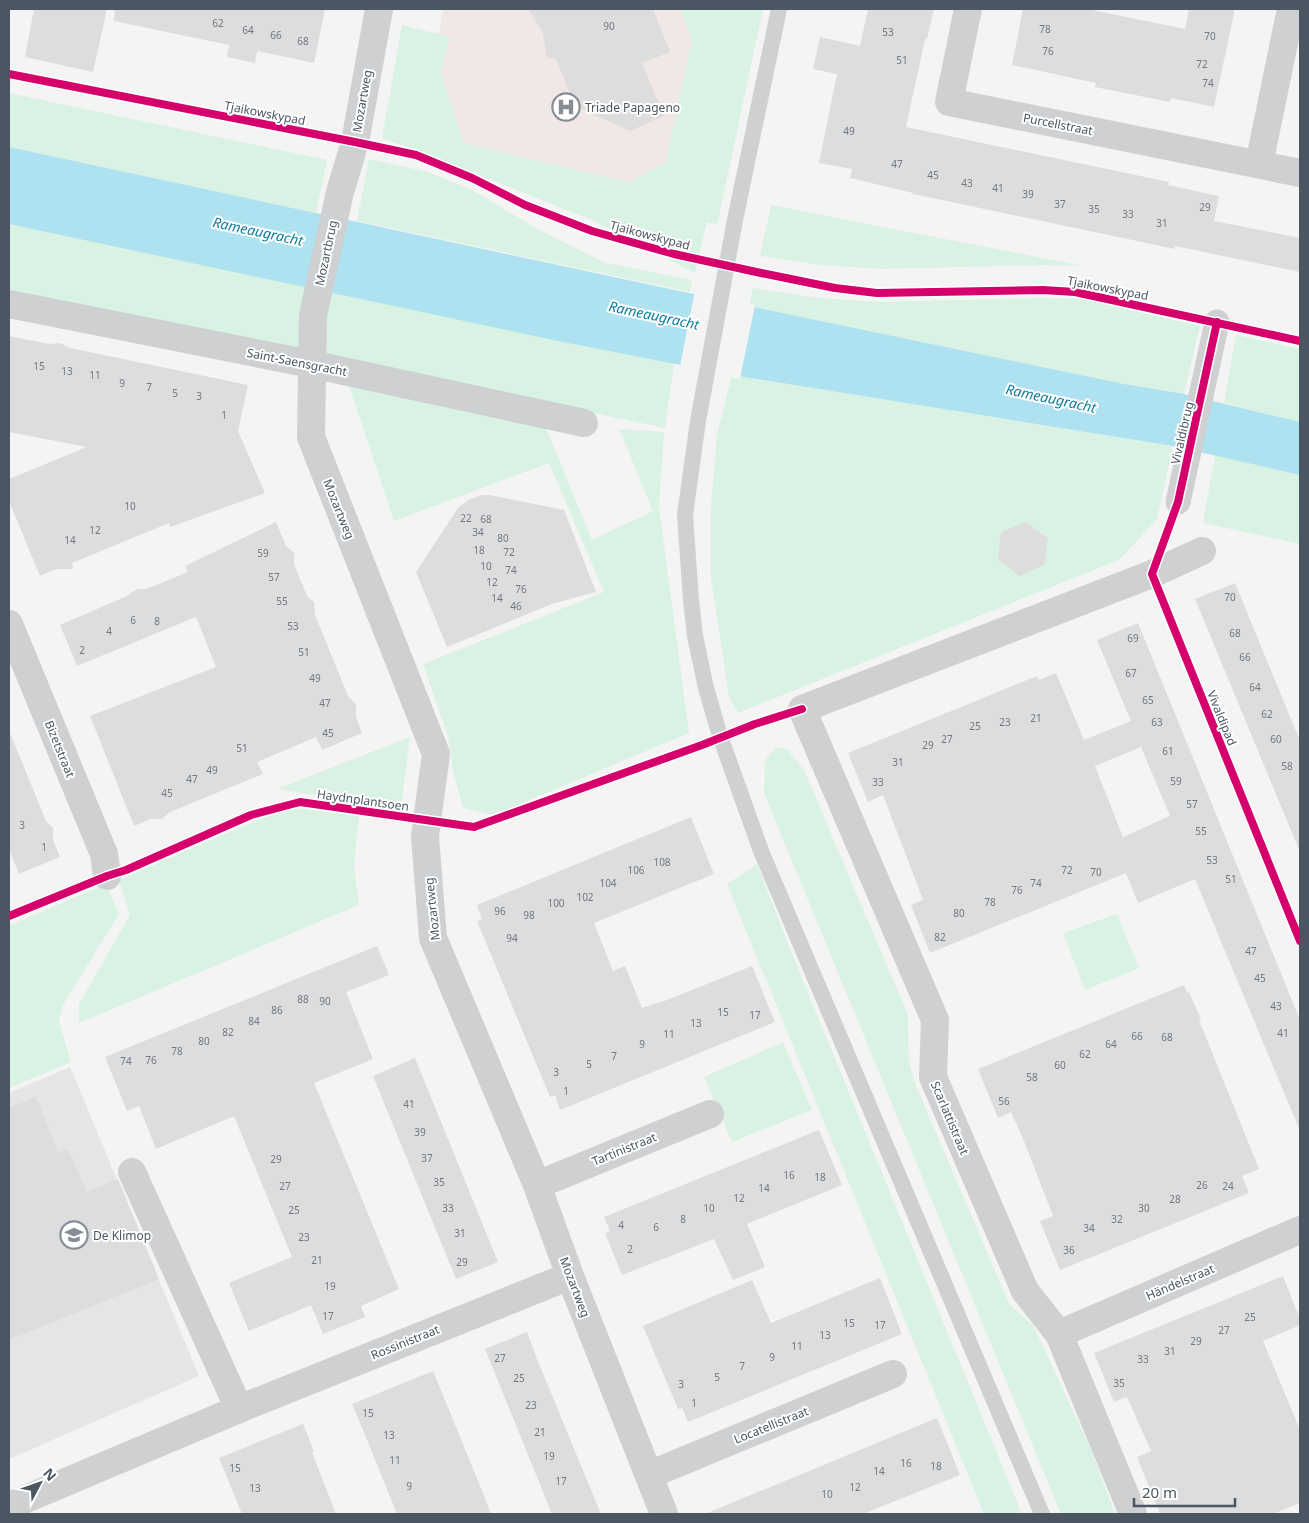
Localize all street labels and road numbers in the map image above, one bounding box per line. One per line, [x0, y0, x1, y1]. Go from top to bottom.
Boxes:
street label: Mozartweg [348, 68, 376, 134]
street label: Tjaikowskypad [223, 97, 307, 129]
street label: Purcellstraat [1022, 109, 1095, 139]
street label: Tjaikowskypad [608, 216, 692, 254]
street label: Mozartbrug [311, 219, 341, 287]
street label: Tjaikowskypad [1066, 272, 1150, 304]
street label: Saint-Saensgracht [245, 344, 349, 380]
street label: Vivaldibrug [1167, 400, 1197, 466]
street label: Mozartweg [319, 476, 359, 542]
street label: Vivaldipad [1203, 688, 1241, 748]
street label: Bizetstraat [41, 718, 79, 781]
street label: Haydnplantsoen [316, 785, 410, 815]
street label: Mozartweg [420, 877, 444, 941]
street label: Scarlattistraat [927, 1079, 973, 1158]
street label: Tartinistraat [589, 1128, 659, 1170]
street label: Mozartweg [556, 1254, 594, 1320]
street label: Händelstraat [1143, 1260, 1217, 1304]
street label: Rossinistraat [368, 1320, 442, 1363]
street label: Locatellistraat [731, 1402, 811, 1448]

